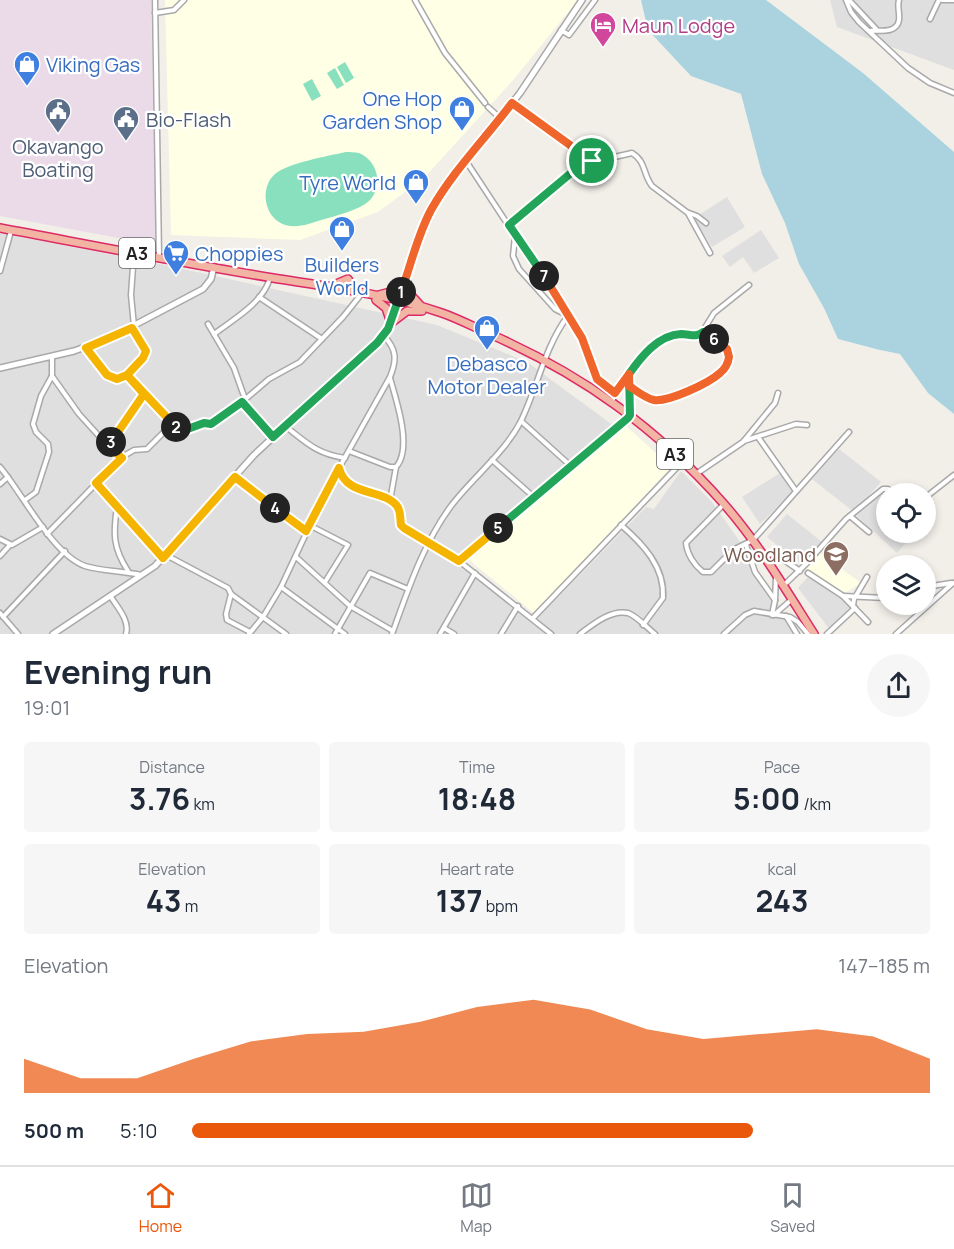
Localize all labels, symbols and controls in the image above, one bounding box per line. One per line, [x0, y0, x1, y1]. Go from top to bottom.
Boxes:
hotel icon: Maun Lodge [588, 10, 618, 48]
place label: Maun Lodge [622, 12, 735, 39]
shop icon: Viking Gas [12, 49, 42, 87]
place label: Viking Gas [46, 51, 140, 78]
place label: One Hop Garden Shop [323, 85, 442, 135]
shop icon: One Hop Garden Shop [447, 94, 477, 132]
public building icon: Okavango Boating [43, 96, 73, 134]
public building icon: Bio-Flash [111, 104, 141, 142]
place label: Bio-Flash [146, 106, 231, 133]
place label: Okavango Boating [12, 133, 104, 183]
pin [566, 135, 617, 186]
icon: arrive [575, 144, 608, 177]
shop icon: Tyre World [401, 167, 431, 205]
place label: Tyre World [299, 169, 396, 196]
shop icon: Builders World [327, 214, 357, 252]
road number: A3 [119, 238, 155, 268]
supermarket icon: Choppies [161, 238, 191, 276]
place label: Choppies [195, 240, 284, 267]
place label: Builders World [305, 251, 379, 301]
pin: 7 [529, 261, 559, 291]
text: 7 [540, 265, 548, 287]
pin: 1 [386, 277, 416, 307]
text: 1 [397, 281, 405, 303]
shop icon: Debasco Motor Dealer [472, 313, 502, 351]
pin: 6 [699, 324, 729, 354]
text: 6 [709, 328, 719, 350]
place label: Debasco Motor Dealer [428, 350, 546, 400]
pin: 2 [161, 412, 191, 442]
text: 2 [171, 416, 181, 438]
pin: 3 [96, 427, 126, 457]
text: 3 [106, 431, 116, 453]
road number: A3 [657, 439, 693, 469]
map controls [876, 483, 936, 615]
button: locate [876, 483, 936, 543]
pin: 4 [260, 493, 290, 523]
text: 4 [270, 497, 280, 519]
pin: 5 [483, 513, 513, 543]
text: 5 [493, 517, 503, 539]
school or university icon: Woodland [821, 539, 851, 577]
place label: Woodland [724, 541, 816, 568]
button: layers [876, 555, 936, 615]
text: Evening run [24, 649, 212, 694]
button: share [867, 654, 930, 717]
text: 19:01 [24, 694, 70, 721]
text: Distance [139, 756, 205, 778]
text: Time [459, 756, 495, 778]
text: Pace [764, 756, 800, 778]
text: 3.76 [129, 778, 190, 819]
text: 18:48 [438, 778, 516, 819]
text: 5:00 [733, 778, 800, 819]
text: km [190, 793, 215, 815]
text: /km [800, 793, 831, 815]
text: Elevation [138, 858, 206, 880]
text: Heart rate [440, 858, 514, 880]
text: kcal [767, 858, 797, 880]
text: 43 [146, 880, 181, 921]
text: 137 [436, 880, 482, 921]
text: 243 [756, 880, 808, 921]
text: m [181, 895, 198, 917]
text: bpm [482, 895, 518, 917]
text: Elevation [24, 952, 108, 979]
text: 147–185 m [838, 952, 930, 979]
text: 500 m [24, 1117, 84, 1144]
text: 5:10 [120, 1117, 158, 1144]
tab: Home [139, 1179, 182, 1237]
tab: Map [460, 1179, 493, 1237]
tab: Saved [770, 1179, 815, 1237]

